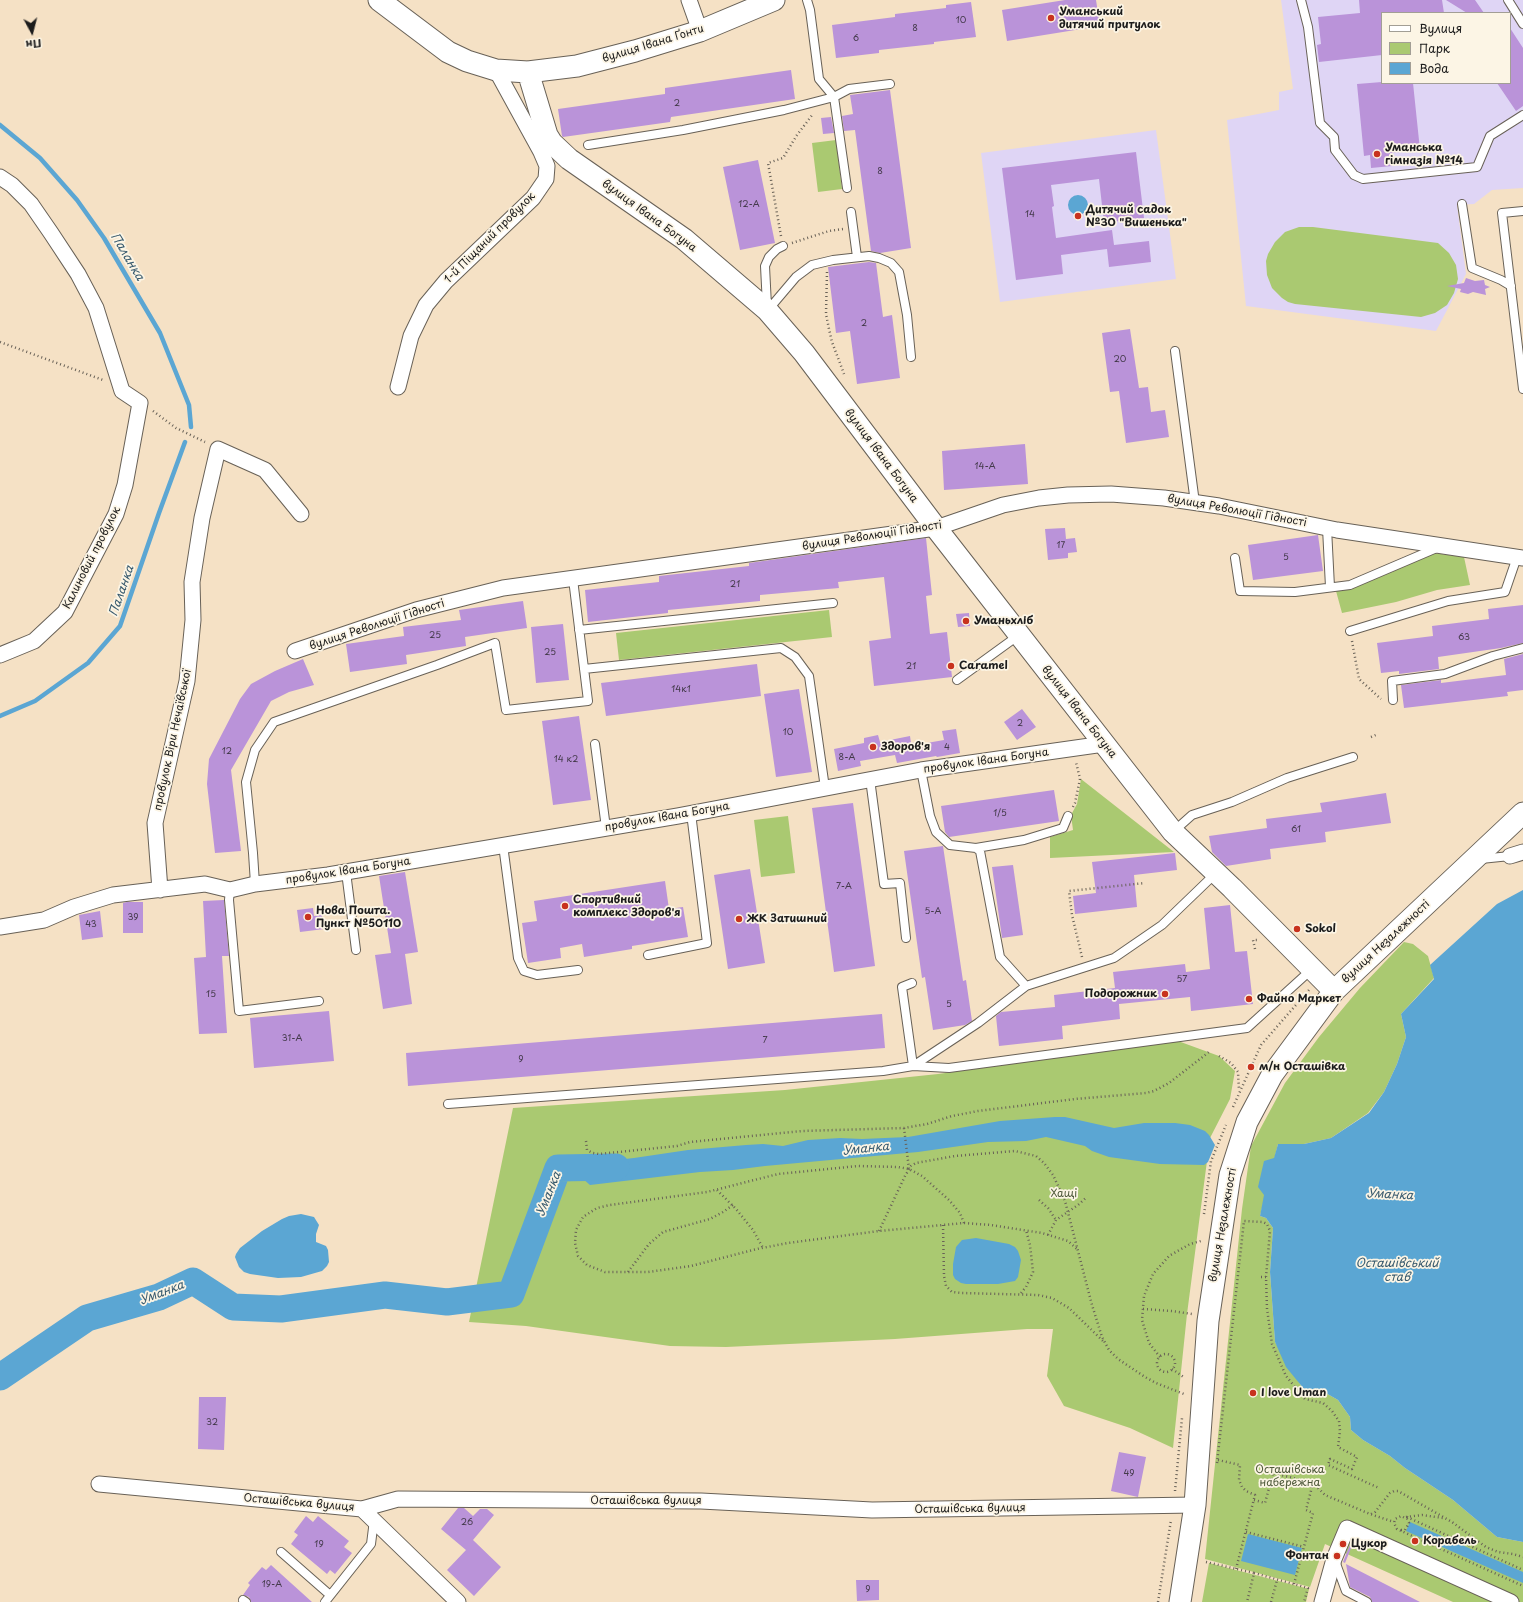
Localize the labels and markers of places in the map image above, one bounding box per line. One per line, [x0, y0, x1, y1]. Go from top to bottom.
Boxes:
place label: Уманський дитячий притулок [1059, 5, 1160, 31]
marker: Уманський дитячий притулок [1046, 13, 1056, 23]
place label: Уманська гімназія №14 [1385, 141, 1463, 167]
marker: Уманська гімназія №14 [1372, 149, 1382, 159]
place label: Дитячий садок №30 "Вишенька" [1086, 203, 1187, 229]
marker: Дитячий садок №30 "Вишенька" [1073, 211, 1083, 221]
place label: Уманьхліб [974, 614, 1033, 628]
marker: Уманьхліб [961, 616, 971, 626]
place label: Caramel [959, 659, 1008, 673]
marker: Caramel [946, 661, 956, 671]
place label: Здоров'я [881, 740, 930, 754]
marker: Здоров'я [868, 742, 878, 752]
place label: Спортивний комплекс Здоров'я [573, 893, 680, 919]
marker: Спортивний комплекс Здоров'я [560, 901, 570, 911]
place label: Нова Пошта. Пункт №50110 [316, 904, 401, 930]
marker: Нова Пошта. Пункт №50110 [303, 912, 313, 922]
place label: ЖК Затишний [747, 912, 827, 926]
marker: ЖК Затишний [734, 914, 744, 924]
place label: Sokol [1305, 922, 1336, 936]
marker: Sokol [1292, 924, 1302, 934]
place label: Подорожник [1085, 987, 1157, 1001]
marker: Подорожник [1160, 989, 1170, 999]
place label: Файно Маркет [1257, 992, 1341, 1006]
marker: Файно Маркет [1244, 994, 1254, 1004]
place label: м/н Осташівка [1259, 1060, 1345, 1074]
marker: м/н Осташівка [1246, 1062, 1256, 1072]
place label: I love Uman [1261, 1386, 1326, 1400]
marker: I love Uman [1248, 1388, 1258, 1398]
place label: Корабель [1423, 1534, 1477, 1548]
marker: Корабель [1410, 1536, 1420, 1546]
place label: Цукор [1351, 1537, 1387, 1551]
marker: Цукор [1338, 1539, 1348, 1549]
place label: Фонтан [1286, 1549, 1329, 1563]
marker: Фонтан [1332, 1551, 1342, 1561]

